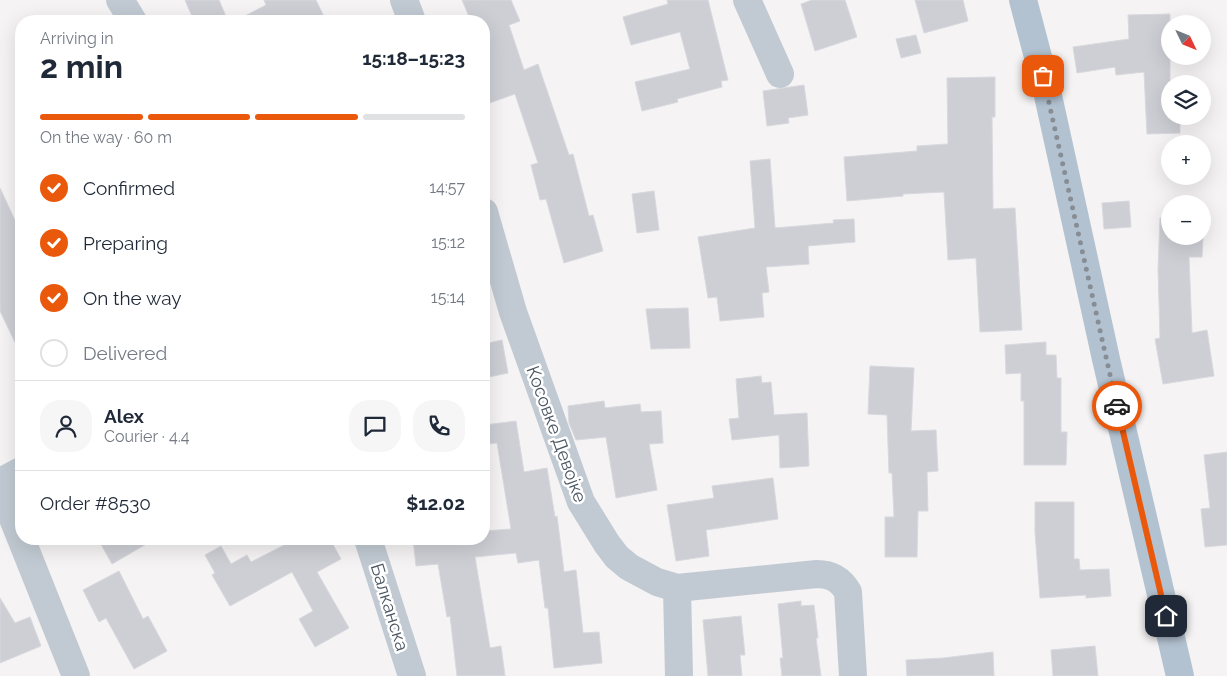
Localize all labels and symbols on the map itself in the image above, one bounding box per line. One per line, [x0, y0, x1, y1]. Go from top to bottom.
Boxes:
north arrow [1161, 15, 1211, 65]
pin [1022, 55, 1064, 97]
street label: Косовке Девојке [523, 363, 592, 505]
courier [1092, 381, 1142, 431]
street label: Балканска [367, 561, 413, 653]
pin [1145, 595, 1187, 637]

